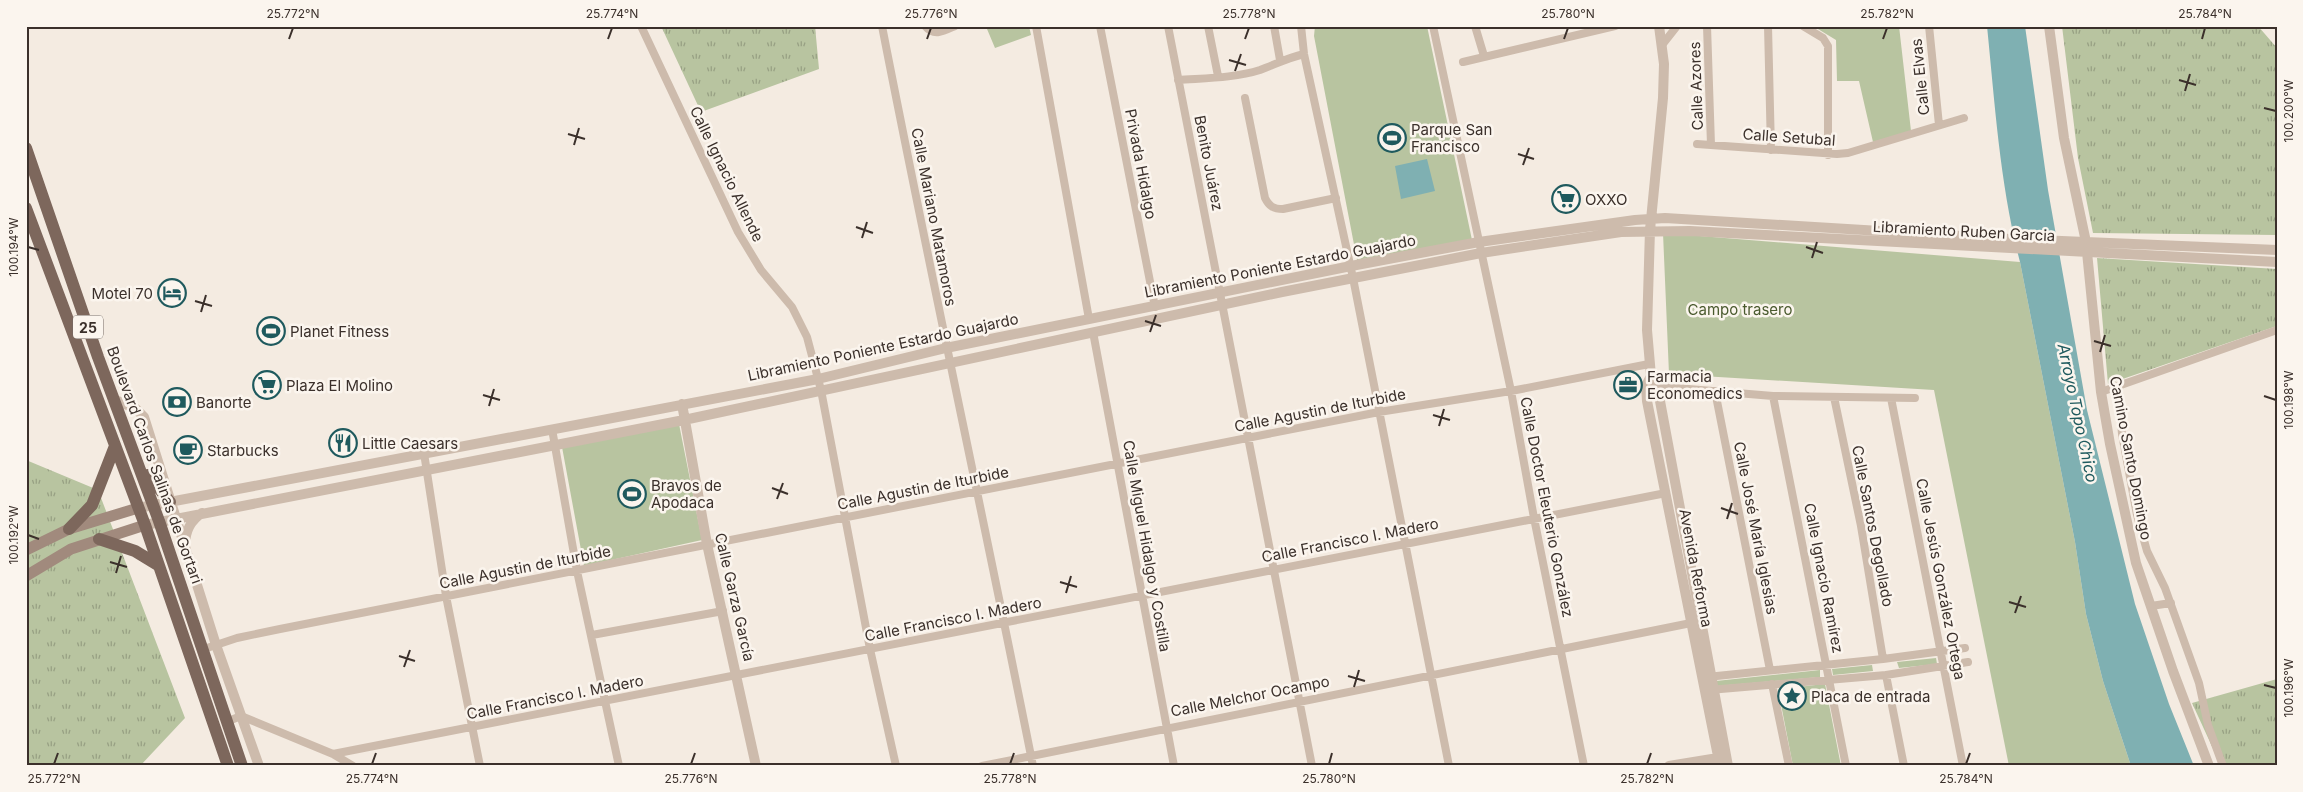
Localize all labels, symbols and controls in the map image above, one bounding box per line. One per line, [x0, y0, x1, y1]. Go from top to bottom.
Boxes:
text: 25.772°N [266, 6, 320, 21]
text: 25.774°N [586, 6, 638, 21]
text: 25.776°N [904, 6, 958, 21]
text: 25.778°N [1223, 6, 1275, 21]
text: 25.780°N [1541, 6, 1595, 21]
text: 25.782°N [1860, 6, 1914, 21]
text: 25.784°N [2178, 6, 2232, 21]
street label: Calle Elvas [1907, 38, 1933, 116]
street label: Calle Azores [1685, 41, 1707, 131]
text: 100.200°W [2281, 79, 2296, 142]
street label: Calle Ignacio Allende [686, 103, 768, 245]
street label: Privada Hidalgo [1121, 107, 1161, 221]
street label: Benito Juárez [1190, 114, 1228, 212]
place label: Parque San Francisco [1411, 120, 1492, 156]
sports icon: Parque San Francisco [1377, 123, 1407, 153]
street label: Calle Setubal [1742, 124, 1836, 150]
street label: Calle Mariano Matamoros [907, 126, 961, 308]
supermarket icon: OXXO [1551, 184, 1581, 214]
place label: OXXO [1585, 190, 1627, 209]
text: 100.194°W [6, 217, 21, 277]
street label: Libramiento Ruben Garcia [1872, 217, 2056, 245]
street label: Libramiento Poniente Estardo Guajardo [1143, 230, 1417, 302]
hotel icon: Motel 70 [157, 278, 187, 308]
place label: Motel 70 [91, 284, 153, 303]
park label: Campo trasero [1688, 300, 1792, 319]
street label: Libramiento Poniente Estardo Guajardo [746, 309, 1020, 385]
road number: 25 [73, 316, 103, 338]
sports icon: Planet Fitness [256, 316, 286, 346]
place label: Planet Fitness [290, 322, 389, 341]
water label: Arroyo Topo Chico [2053, 341, 2102, 484]
street label: Boulevard Carlos Salinas de Gortari [103, 344, 207, 586]
place label: Farmacia Economedics [1647, 367, 1743, 403]
supermarket icon: Plaza El Molino [252, 370, 282, 400]
office icon: Farmacia Economedics [1613, 370, 1643, 400]
text: 100.198°W [2281, 370, 2296, 430]
street label: Camino Santo Domingo [2106, 374, 2156, 542]
place label: Plaza El Molino [286, 376, 393, 395]
street label: Calle Agustin de Iturbide [1233, 384, 1407, 436]
bank icon: Banorte [162, 387, 192, 417]
place label: Banorte [196, 393, 251, 412]
street label: Calle Doctor Eleuterio González [1516, 395, 1578, 619]
restaurant icon: Little Caesars [328, 428, 358, 458]
place label: Little Caesars [362, 434, 458, 453]
cafe icon: Starbucks [173, 435, 203, 465]
street label: Calle Miguel Hidalgo y Costilla [1119, 439, 1175, 653]
street label: Calle José María Iglesias [1730, 440, 1782, 616]
place label: Starbucks [207, 441, 279, 460]
street label: Calle Santos Degollado [1848, 444, 1898, 608]
street label: Calle Agustin de Iturbide [836, 462, 1010, 514]
place label: Bravos de Apodaca [651, 476, 722, 512]
street label: Calle Jesús González Ortega [1912, 477, 1970, 681]
sports icon: Bravos de Apodaca [617, 479, 647, 509]
street label: Calle Ignacio Ramírez [1800, 501, 1848, 655]
text: 100.192°W [6, 505, 21, 565]
street label: Avenida Reforma [1675, 507, 1717, 629]
street label: Calle Francisco I. Madero [1260, 514, 1440, 566]
street label: Calle Garza García [711, 531, 759, 663]
street label: Calle Agustin de Iturbide [438, 541, 612, 593]
street label: Calle Francisco I. Madero [863, 593, 1043, 645]
text: 100.196°W [2281, 658, 2296, 718]
street label: Calle Francisco I. Madero [465, 671, 645, 723]
street label: Calle Melchor Ocampo [1169, 671, 1331, 721]
place icon: Placa de entrada [1777, 681, 1807, 711]
place label: Placa de entrada [1811, 687, 1930, 706]
text: 25.772°N [27, 771, 81, 786]
text: 25.774°N [346, 771, 398, 786]
text: 25.776°N [664, 771, 718, 786]
text: 25.778°N [984, 771, 1036, 786]
text: 25.780°N [1302, 771, 1356, 786]
text: 25.782°N [1620, 771, 1674, 786]
text: 25.784°N [1939, 771, 1993, 786]

